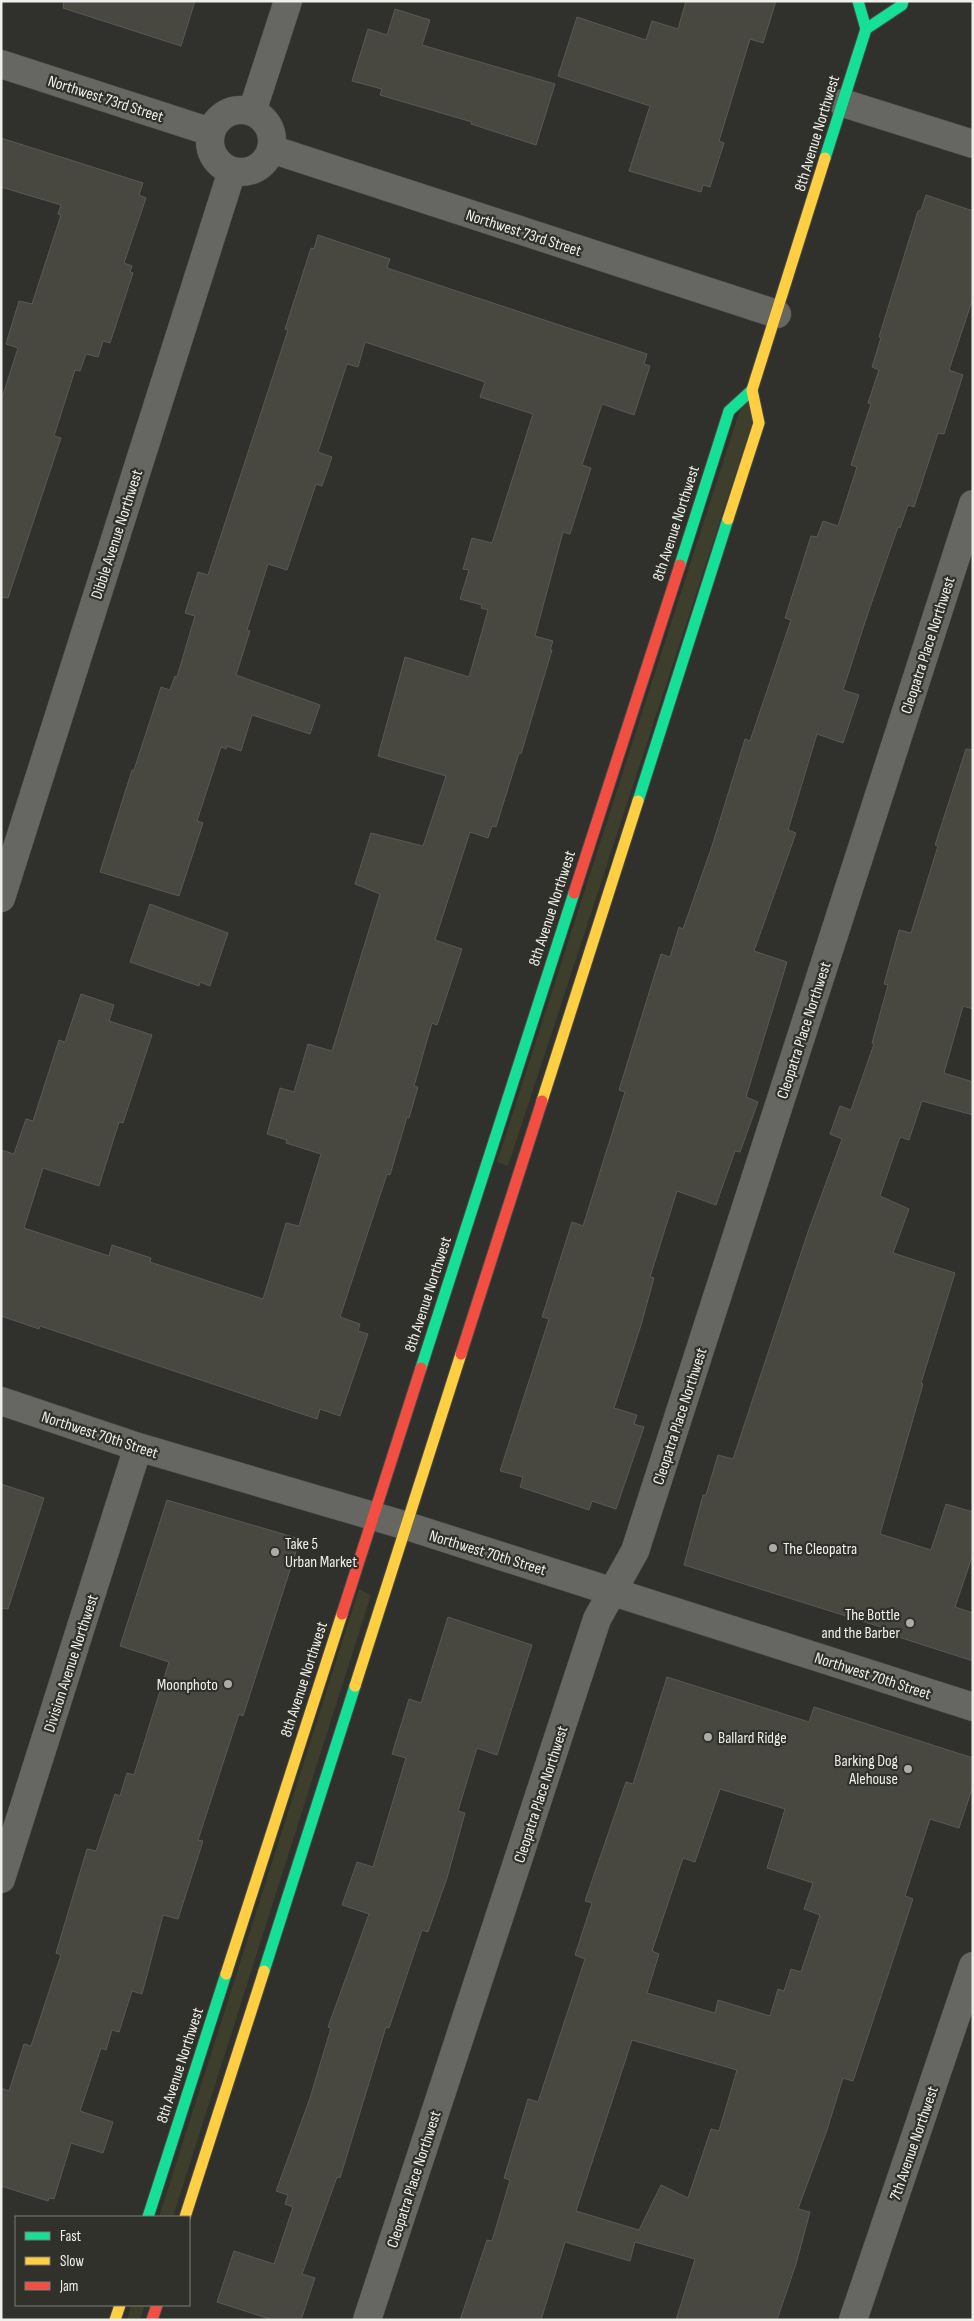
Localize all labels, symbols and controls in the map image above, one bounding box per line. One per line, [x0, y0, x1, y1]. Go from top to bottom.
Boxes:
street label: Northwest 73rd Street [45, 72, 166, 127]
street label: 8th Avenue Northwest [791, 73, 844, 194]
street label: Northwest 73rd Street [463, 206, 584, 261]
street label: 8th Avenue Northwest [649, 463, 704, 584]
street label: Dibble Avenue Northwest [88, 467, 147, 602]
street label: Cleopatra Place Northwest [897, 574, 960, 716]
street label: 8th Avenue Northwest [525, 848, 580, 969]
street label: Cleopatra Place Northwest [773, 959, 836, 1101]
street label: 8th Avenue Northwest [401, 1234, 456, 1355]
street label: Cleopatra Place Northwest [649, 1345, 712, 1487]
street label: Northwest 70th Street [39, 1408, 160, 1463]
street label: Northwest 70th Street [427, 1527, 548, 1580]
place label: Take 5 Urban Market [285, 1535, 357, 1572]
place label: The Cleopatra [783, 1540, 857, 1559]
marker: The Cleopatra [767, 1542, 779, 1554]
marker: Take 5 Urban Market [269, 1546, 281, 1558]
street label: Division Avenue Northwest [40, 1592, 103, 1735]
place label: The Bottle and the Barber [822, 1606, 900, 1643]
marker: The Bottle and the Barber [904, 1617, 916, 1629]
street label: 8th Avenue Northwest [277, 1619, 332, 1740]
street label: Northwest 70th Street [812, 1649, 933, 1704]
place label: Moonphoto [157, 1676, 218, 1695]
marker: Moonphoto [222, 1678, 234, 1690]
street label: Cleopatra Place Northwest [510, 1723, 573, 1865]
place label: Ballard Ridge [718, 1729, 787, 1748]
marker: Ballard Ridge [702, 1731, 714, 1743]
place label: Barking Dog Alehouse [834, 1752, 898, 1789]
marker: Barking Dog Alehouse [902, 1763, 914, 1775]
street label: 8th Avenue Northwest [153, 2005, 208, 2126]
street label: 7th Avenue Northwest [886, 2084, 943, 2203]
street label: Cleopatra Place Northwest [383, 2108, 446, 2250]
legend [15, 2216, 190, 2306]
text: Fast [60, 2227, 82, 2246]
text: Slow [60, 2252, 84, 2271]
text: Jam [59, 2277, 78, 2296]

